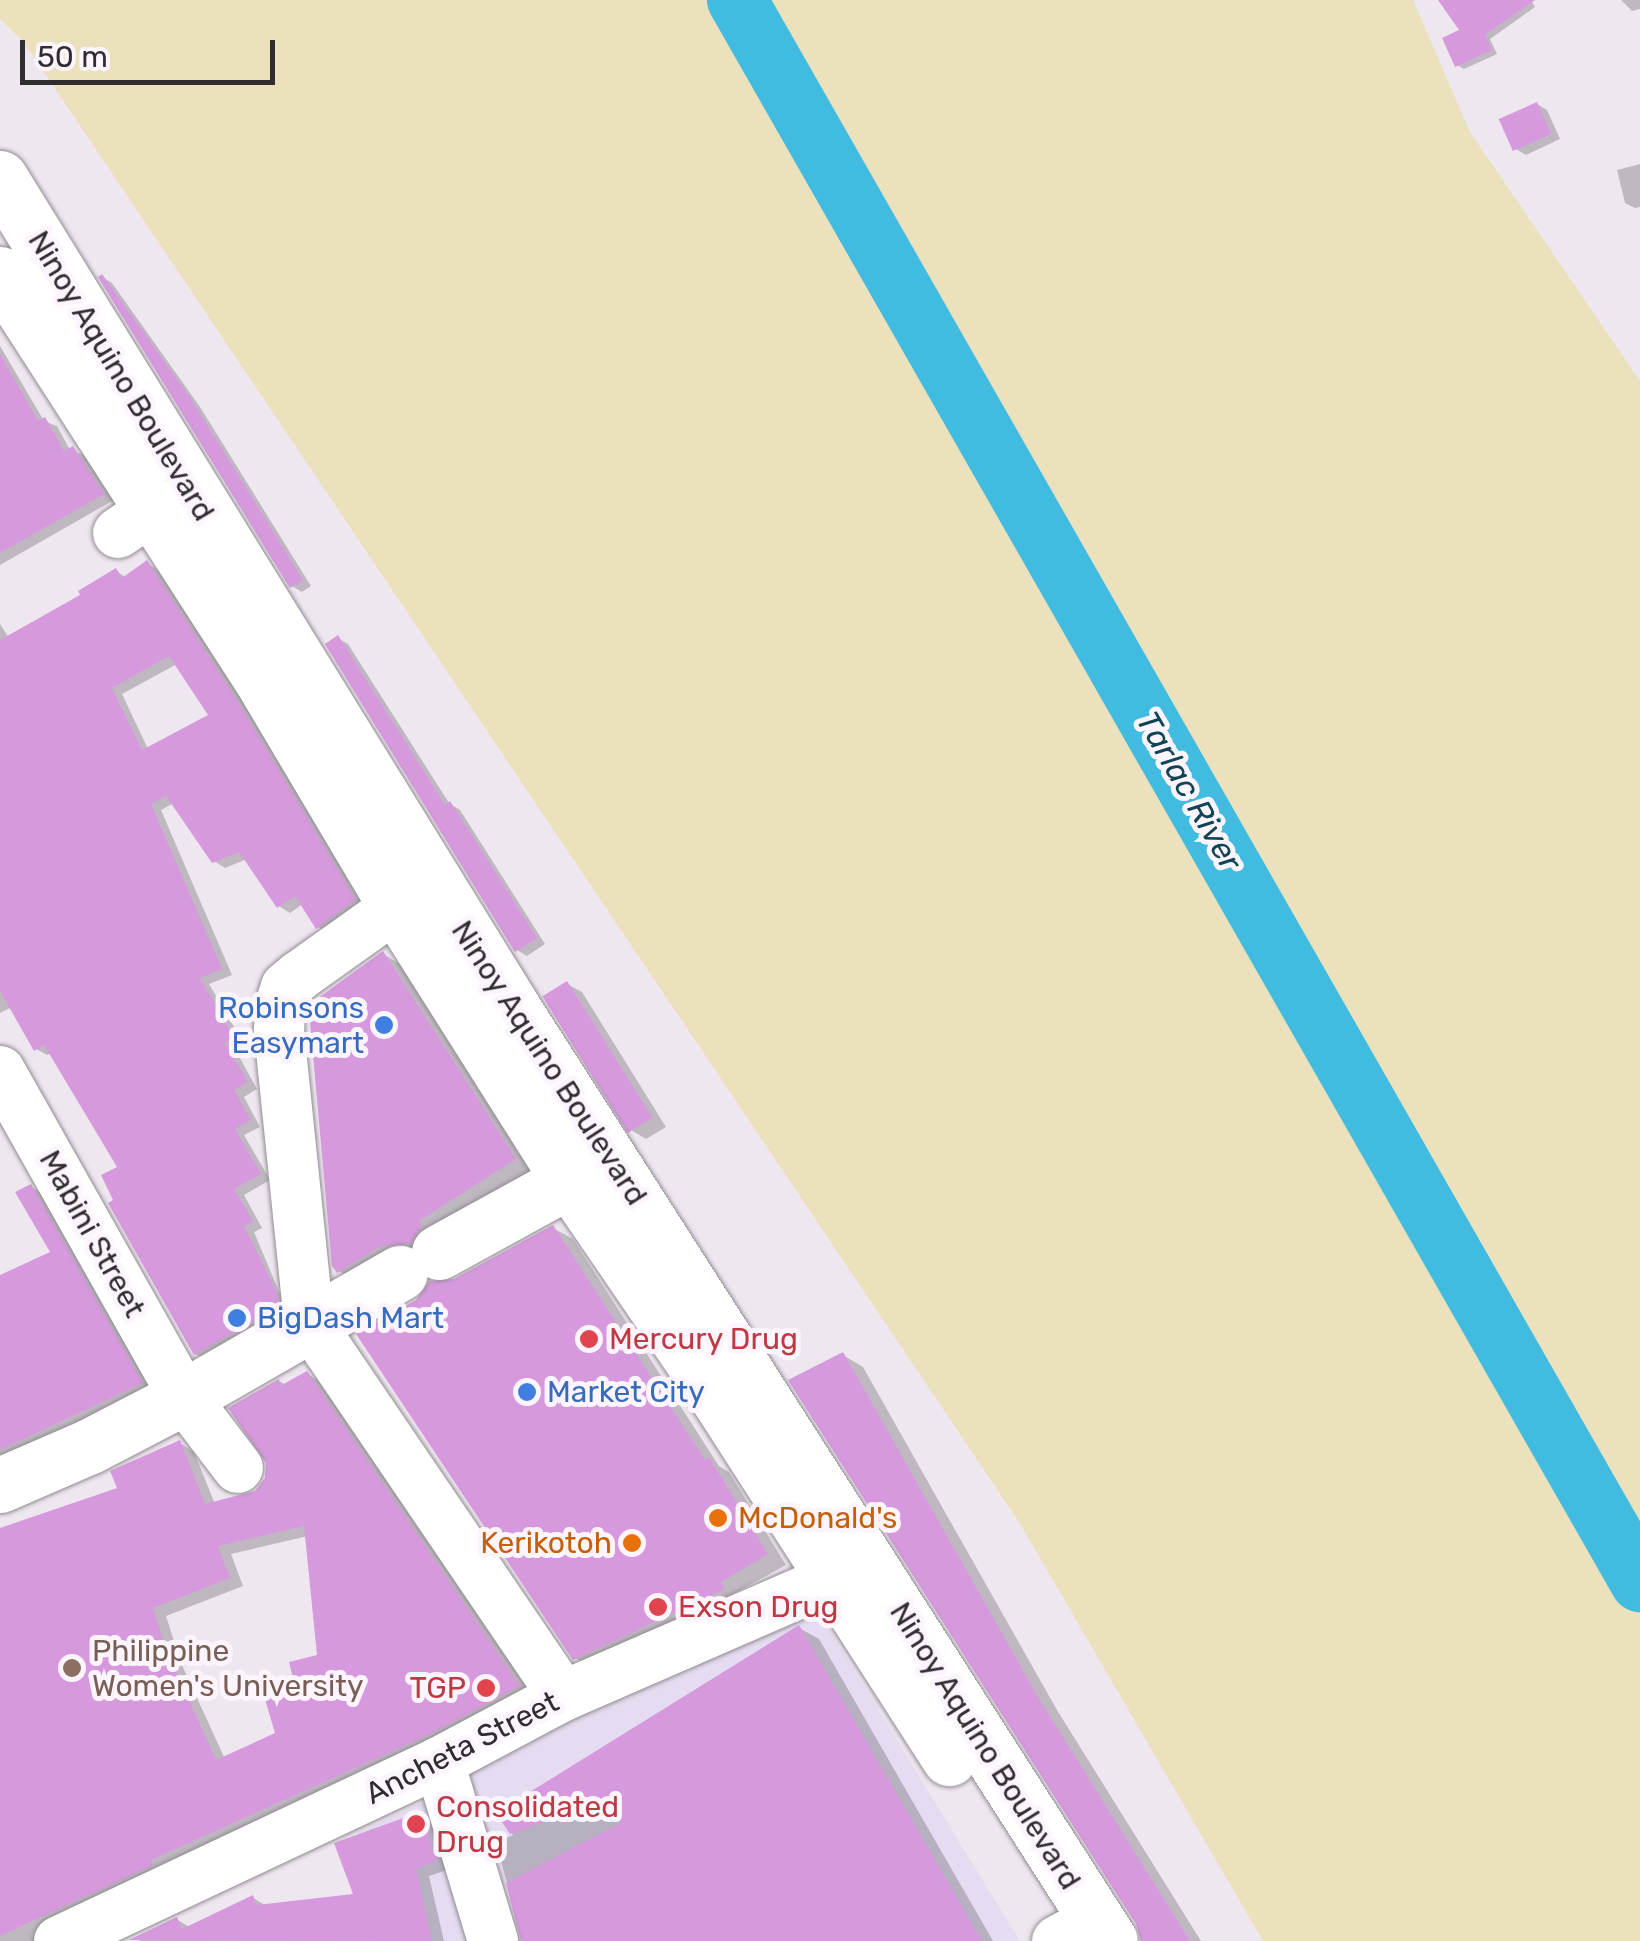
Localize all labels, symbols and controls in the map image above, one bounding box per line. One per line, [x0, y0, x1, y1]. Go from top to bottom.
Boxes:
scale bar [25, 20, 280, 82]
text: 50 m [37, 39, 108, 75]
street label: Ninoy Aquino Boulevard [20, 224, 222, 528]
water label: Tarlac River [1128, 705, 1250, 877]
street label: Ninoy Aquino Boulevard [443, 914, 655, 1212]
place label: Robinsons Easymart [218, 990, 364, 1060]
marker: Robinsons Easymart [373, 1014, 395, 1036]
street label: Mabini Street [31, 1144, 153, 1324]
place label: BigDash Mart [257, 1300, 444, 1336]
marker: BigDash Mart [226, 1307, 248, 1329]
place label: Mercury Drug [609, 1321, 799, 1357]
marker: Mercury Drug [578, 1328, 600, 1350]
place label: Market City [547, 1374, 705, 1410]
marker: Market City [516, 1381, 538, 1403]
place label: McDonald's [738, 1500, 897, 1536]
marker: McDonald's [707, 1507, 729, 1529]
place label: Kerikotoh [480, 1525, 612, 1561]
marker: Kerikotoh [621, 1532, 643, 1554]
place label: Exson Drug [678, 1589, 838, 1625]
street label: Ninoy Aquino Boulevard [881, 1595, 1089, 1897]
marker: Exson Drug [647, 1596, 669, 1618]
place label: Philippine Women's University [92, 1633, 364, 1704]
marker: Philippine Women's University [61, 1657, 83, 1679]
place label: TGP [409, 1670, 466, 1706]
marker: TGP [475, 1677, 497, 1699]
street label: Ancheta Street [359, 1684, 565, 1812]
place label: Consolidated Drug [436, 1789, 619, 1860]
marker: Consolidated Drug [405, 1813, 427, 1835]

